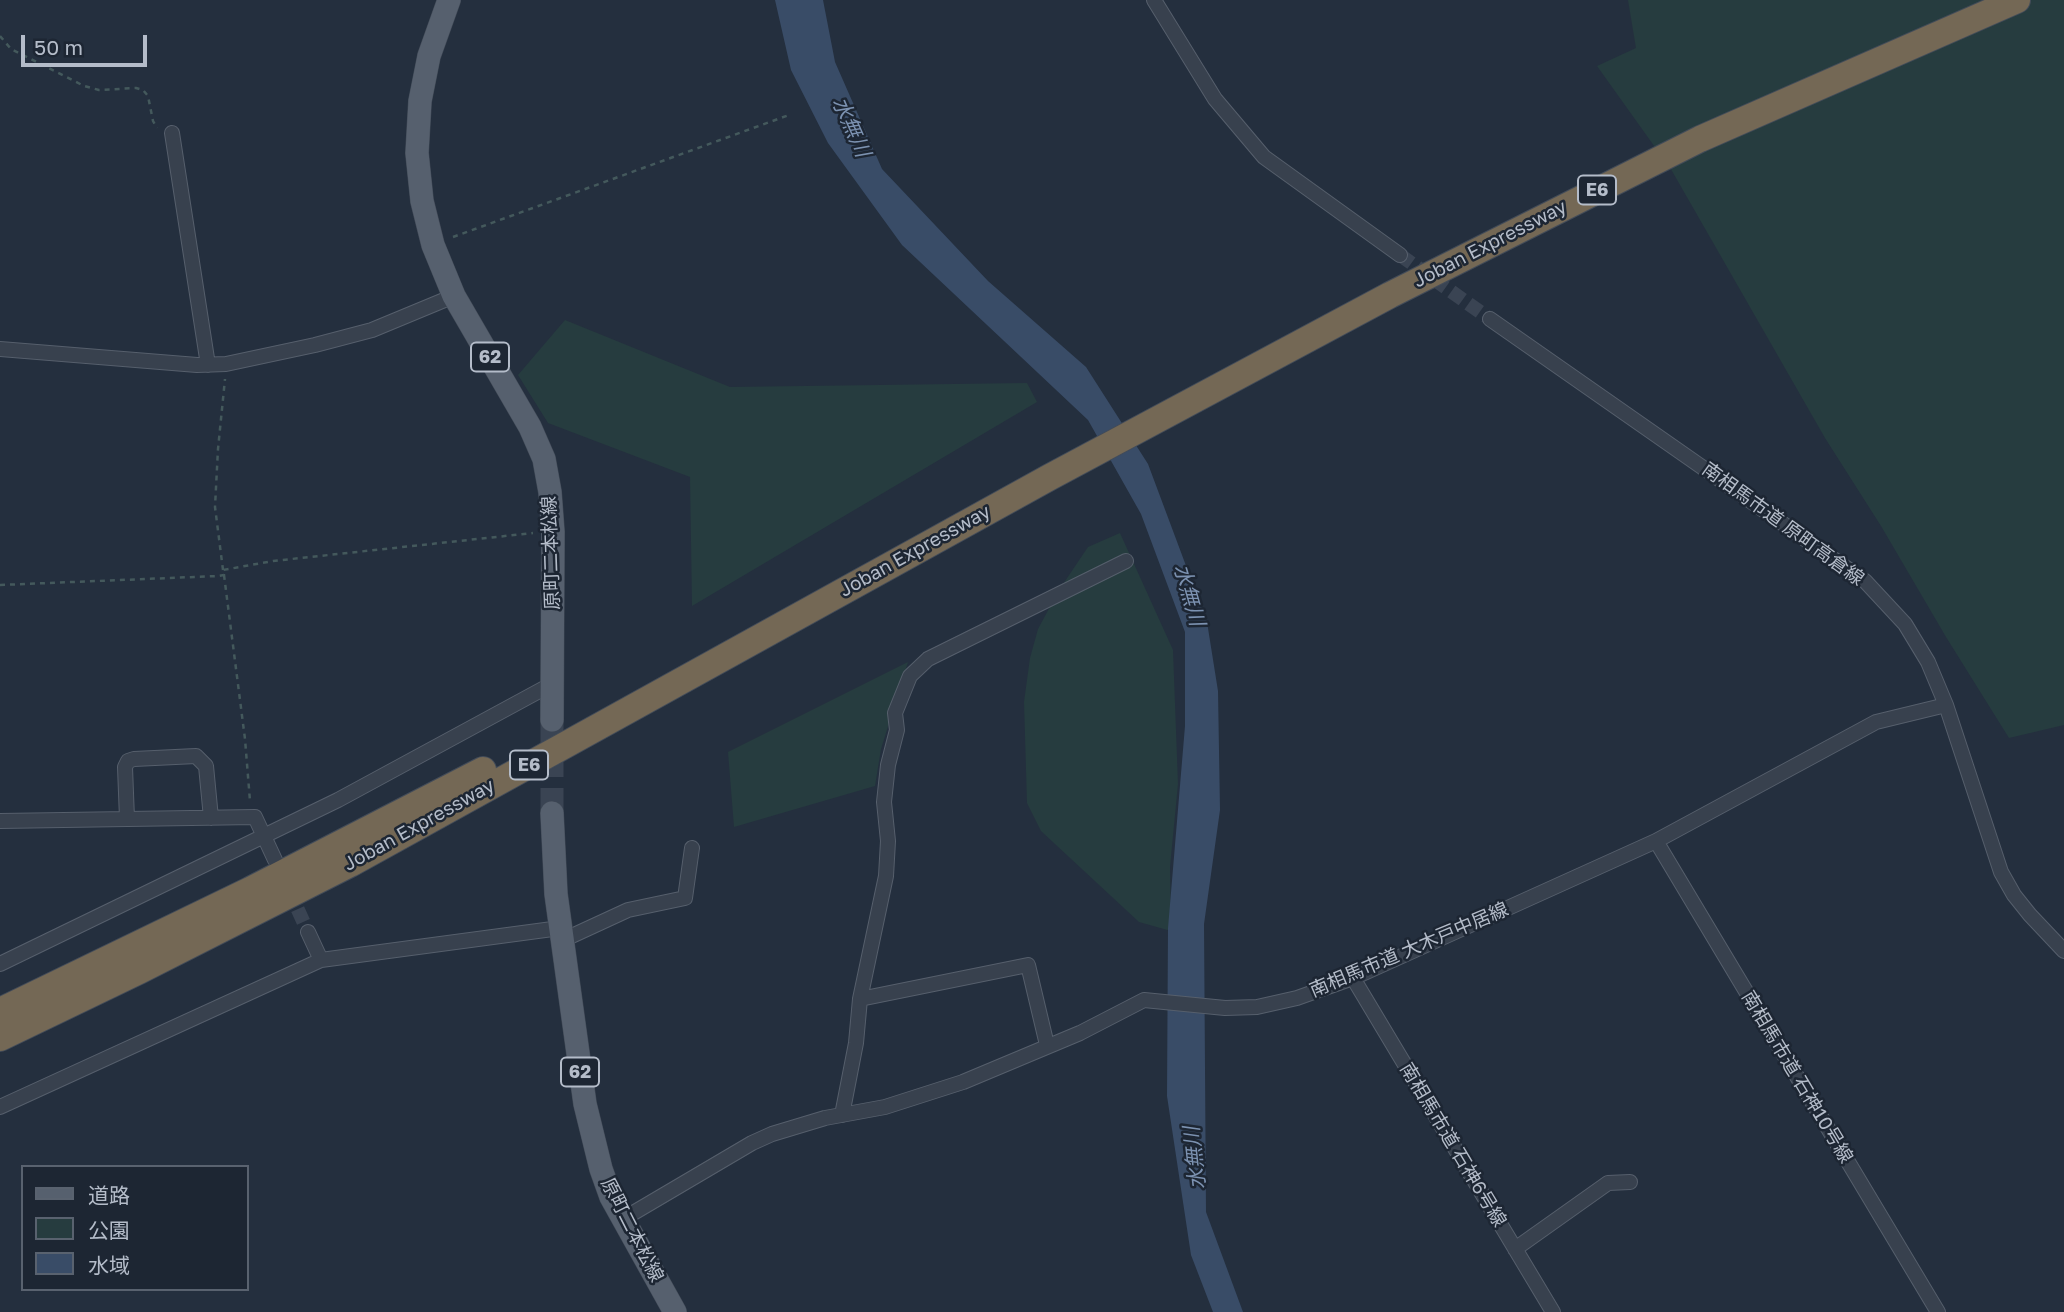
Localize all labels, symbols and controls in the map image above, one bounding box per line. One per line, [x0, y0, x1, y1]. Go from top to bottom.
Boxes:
scale bar [24, 21, 150, 65]
text: 50 m [34, 34, 83, 60]
water label: 水無川 [827, 93, 875, 161]
road number: E6 [1578, 176, 1616, 204]
street label: Joban Expressway [1410, 196, 1570, 292]
road number: 62 [471, 342, 509, 372]
street label: 南相馬市道 原町高倉線 [1698, 458, 1868, 590]
street label: 原町二本松線 [538, 496, 564, 610]
street label: Joban Expressway [836, 500, 994, 602]
water label: 水無川 [1168, 561, 1210, 629]
road number: E6 [510, 750, 548, 780]
street label: Joban Expressway [340, 774, 498, 876]
street label: 南相馬市道 大木戸中居線 [1306, 898, 1512, 1002]
street label: 南相馬市道 石神10号線 [1737, 987, 1857, 1167]
road number: 62 [561, 1058, 599, 1086]
street label: 南相馬市道 石神6号線 [1395, 1059, 1511, 1231]
water label: 水無川 [1179, 1125, 1211, 1191]
legend [21, 1165, 248, 1291]
street label: 原町二本松線 [596, 1174, 668, 1286]
text: 道路 [88, 1182, 130, 1208]
text: 公園 [88, 1217, 130, 1243]
text: 水域 [88, 1252, 130, 1278]

